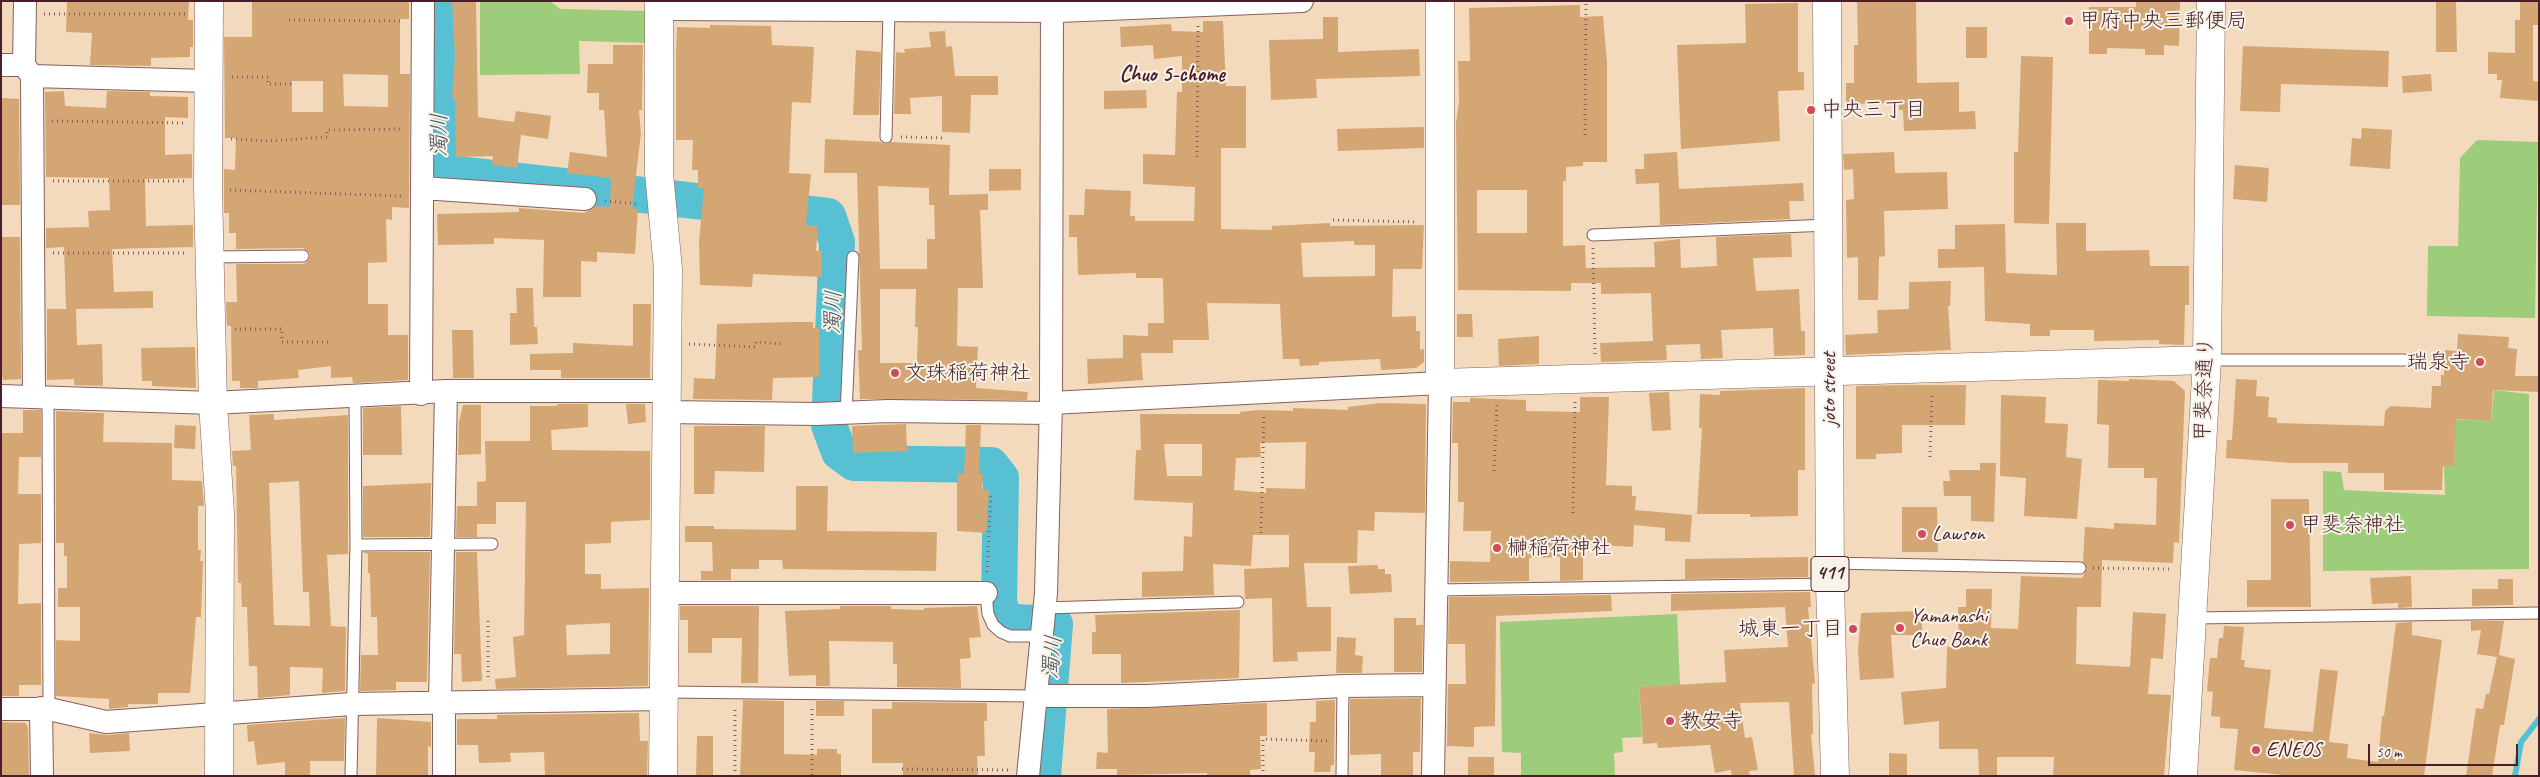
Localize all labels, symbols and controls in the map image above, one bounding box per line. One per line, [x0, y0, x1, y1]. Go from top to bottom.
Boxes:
place label: 甲府中央三郵便局 [2079, 8, 2247, 34]
marker: 甲府中央三郵便局 [2063, 15, 2075, 27]
district label: Chuo 5-chome [1119, 62, 1225, 88]
place label: 中央三丁目 [1821, 97, 1926, 123]
marker: 中央三丁目 [1805, 104, 1817, 116]
water label: 濁川 [427, 113, 453, 157]
water label: 濁川 [820, 290, 848, 334]
street label: 甲斐奈通り [2191, 336, 2219, 442]
place label: 瑞泉寺 [2407, 349, 2470, 375]
street label: joto street [1816, 352, 1842, 426]
marker: 瑞泉寺 [2474, 356, 2486, 368]
place label: 文珠稲荷神社 [905, 360, 1031, 386]
marker: 文珠稲荷神社 [889, 367, 901, 379]
place label: 甲斐奈神社 [2300, 512, 2405, 538]
marker: 甲斐奈神社 [2284, 519, 2296, 531]
place label: Lawson [1932, 521, 1985, 547]
marker: Lawson [1916, 528, 1928, 540]
place label: 榊稲荷神社 [1507, 535, 1612, 561]
marker: 榊稲荷神社 [1491, 542, 1503, 554]
road number: 411 [1811, 556, 1849, 592]
place label: Yamanashi Chuo Bank [1910, 603, 1987, 653]
place label: 城東一丁目 [1738, 616, 1843, 642]
marker: Yamanashi Chuo Bank [1894, 622, 1906, 634]
marker: 城東一丁目 [1847, 623, 1859, 635]
water label: 濁川 [1038, 634, 1068, 680]
place label: 教安寺 [1680, 708, 1743, 734]
marker: 教安寺 [1664, 715, 1676, 727]
scale bar [2370, 734, 2520, 766]
place label: ENEOS [2266, 737, 2321, 763]
text: 50 m [2376, 743, 2402, 762]
marker: ENEOS [2250, 744, 2262, 756]

